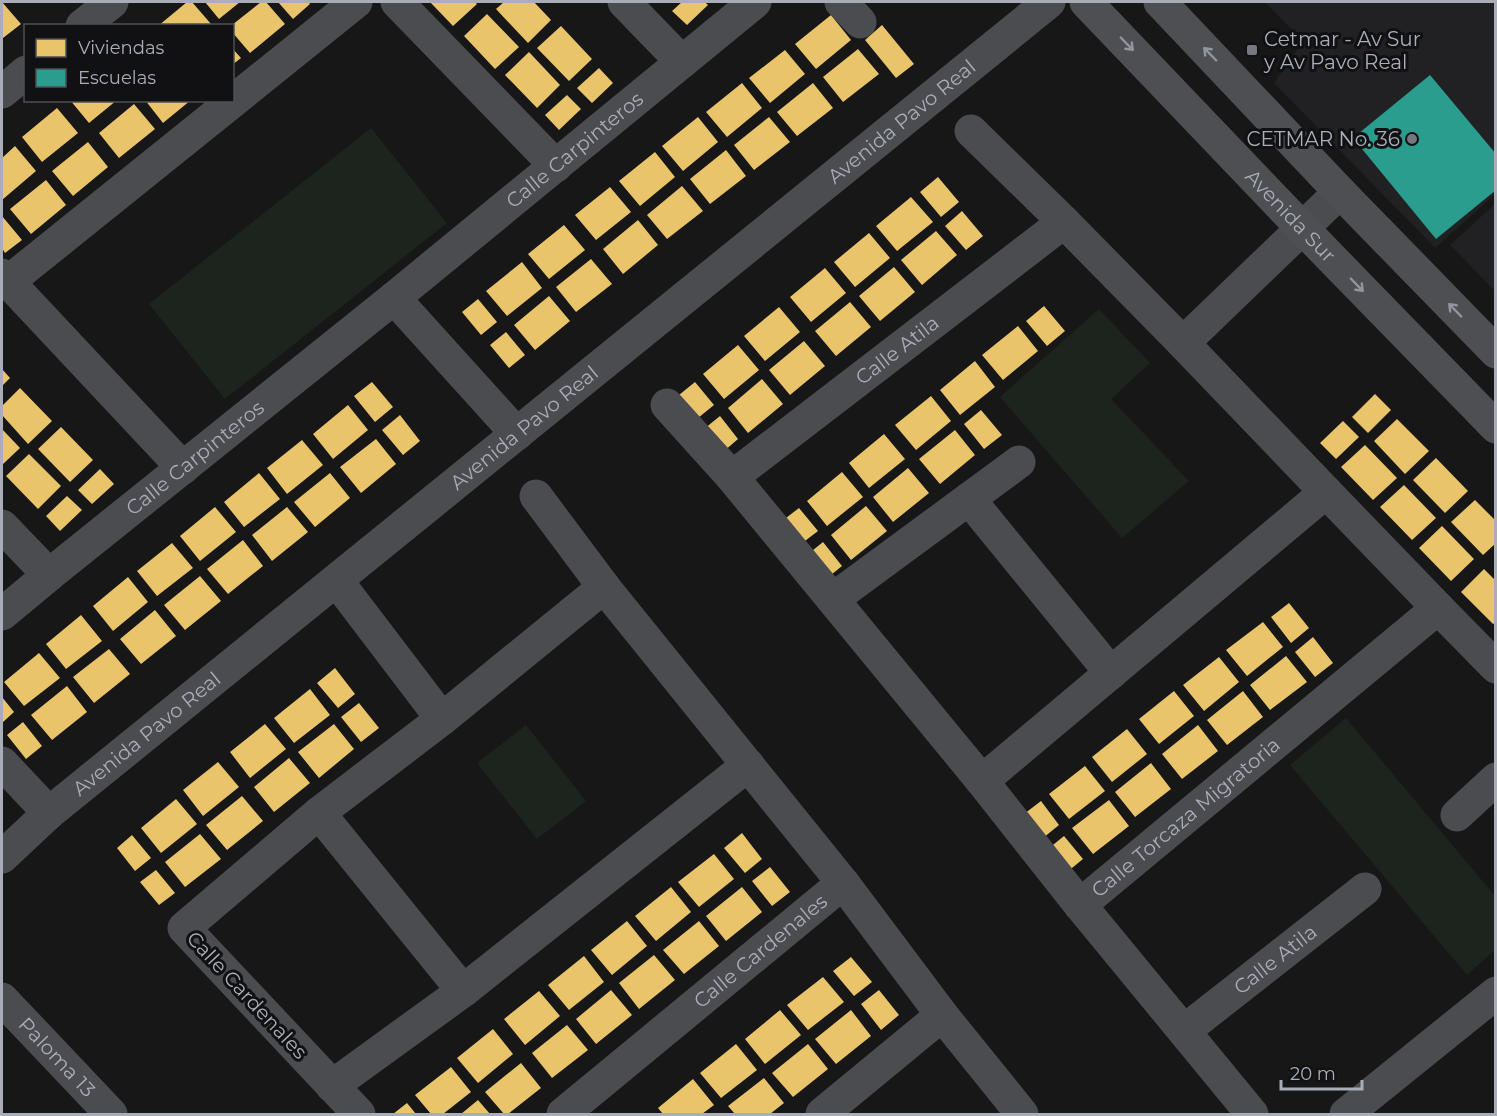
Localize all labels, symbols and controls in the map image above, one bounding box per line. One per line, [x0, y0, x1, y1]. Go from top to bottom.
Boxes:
legend [24, 24, 234, 102]
place label: Cetmar - Av Sur y Av Pavo Real [1263, 27, 1421, 74]
one-way arrow [1119, 36, 1134, 51]
text: Viviendas [78, 37, 165, 59]
marker: Cetmar - Av Sur y Av Pavo Real [1245, 43, 1259, 57]
one-way arrow [1203, 47, 1217, 62]
street label: Avenida Pavo Real [823, 55, 980, 189]
text: Escuelas [78, 67, 156, 89]
street label: Calle Carpinteros [501, 86, 648, 213]
place label: CETMAR No. 36 [1246, 127, 1400, 151]
marker: CETMAR No. 36 [1405, 132, 1419, 146]
street label: Avenida Sur [1240, 164, 1341, 267]
one-way arrow [1350, 277, 1365, 292]
one-way arrow [1447, 302, 1462, 317]
street label: Calle Atila [851, 310, 944, 390]
street label: Avenida Pavo Real [445, 361, 603, 495]
street label: Calle Carpinteros [121, 395, 269, 520]
street label: Avenida Pavo Real [68, 667, 225, 801]
street label: Calle Torcaza Migratoria [1087, 732, 1285, 902]
street label: Calle Cardenales [689, 889, 832, 1013]
street label: Calle Atila [1229, 919, 1322, 999]
street label: Calle Cardenales [182, 926, 312, 1064]
street label: Paloma 13 [14, 1012, 100, 1102]
scale bar [1281, 1053, 1362, 1091]
text: 20 m [1290, 1063, 1336, 1085]

